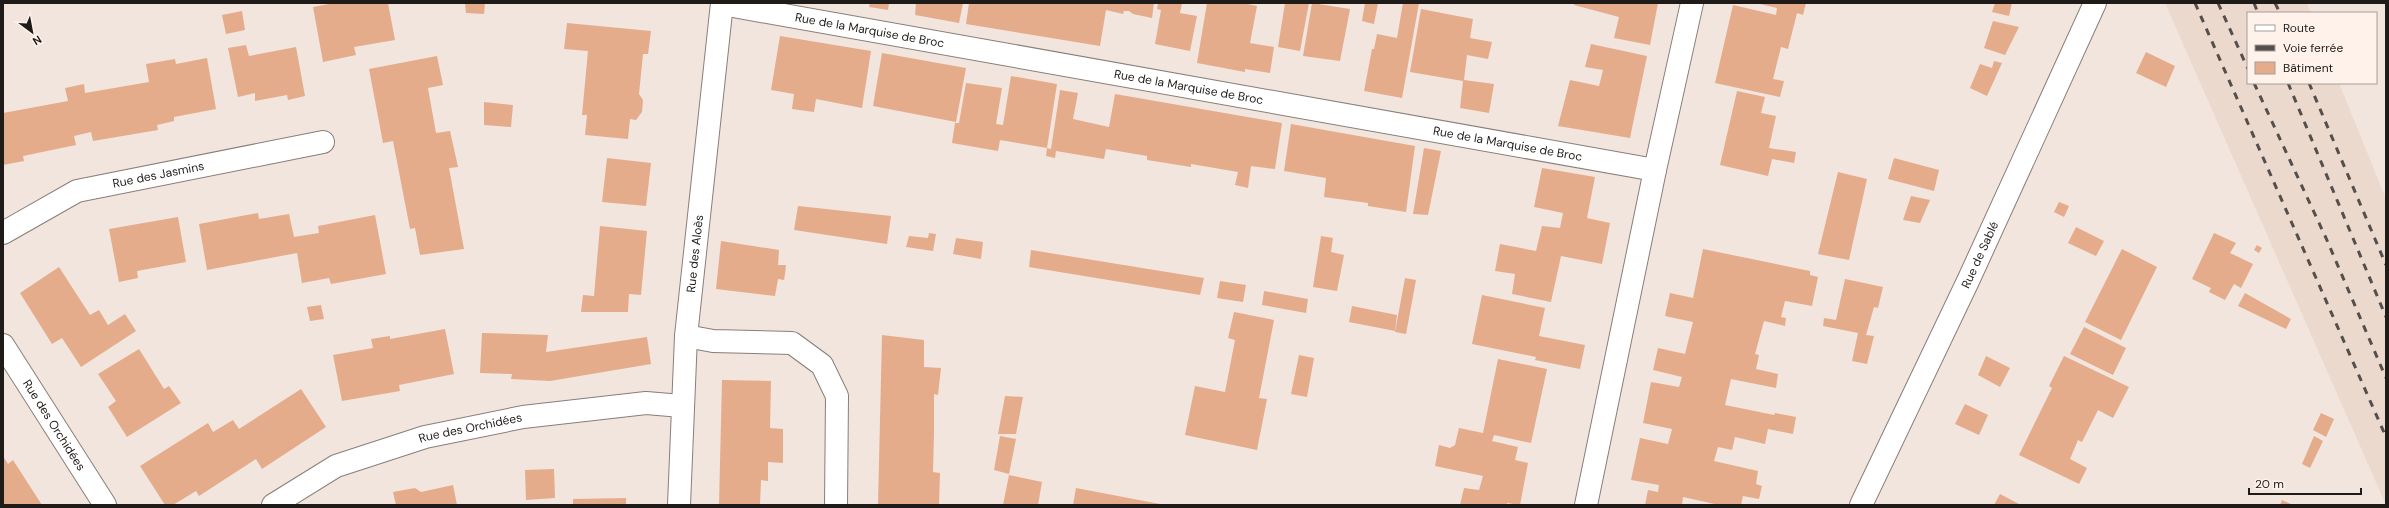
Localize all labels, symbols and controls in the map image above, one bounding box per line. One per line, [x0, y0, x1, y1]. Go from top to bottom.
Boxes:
street label: Rue de la Marquise de Broc [794, 9, 946, 51]
north arrow [12, 12, 52, 52]
legend [2247, 12, 2377, 84]
text: Route [2283, 20, 2315, 36]
text: N [30, 32, 44, 49]
text: Voie ferrée [2283, 40, 2343, 56]
text: Bâtiment [2283, 60, 2334, 76]
street label: Rue de la Marquise de Broc [1113, 66, 1265, 108]
street label: Rue de la Marquise de Broc [1432, 123, 1584, 165]
street label: Rue des Jasmins [111, 158, 205, 192]
street label: Rue des Aloès [683, 214, 707, 293]
street label: Rue de Sablé [1958, 219, 2002, 291]
street label: Rue des Orchidées [19, 377, 89, 474]
street label: Rue des Orchidées [417, 409, 523, 447]
scale bar [2249, 470, 2361, 496]
text: 20 m [2255, 476, 2284, 492]

